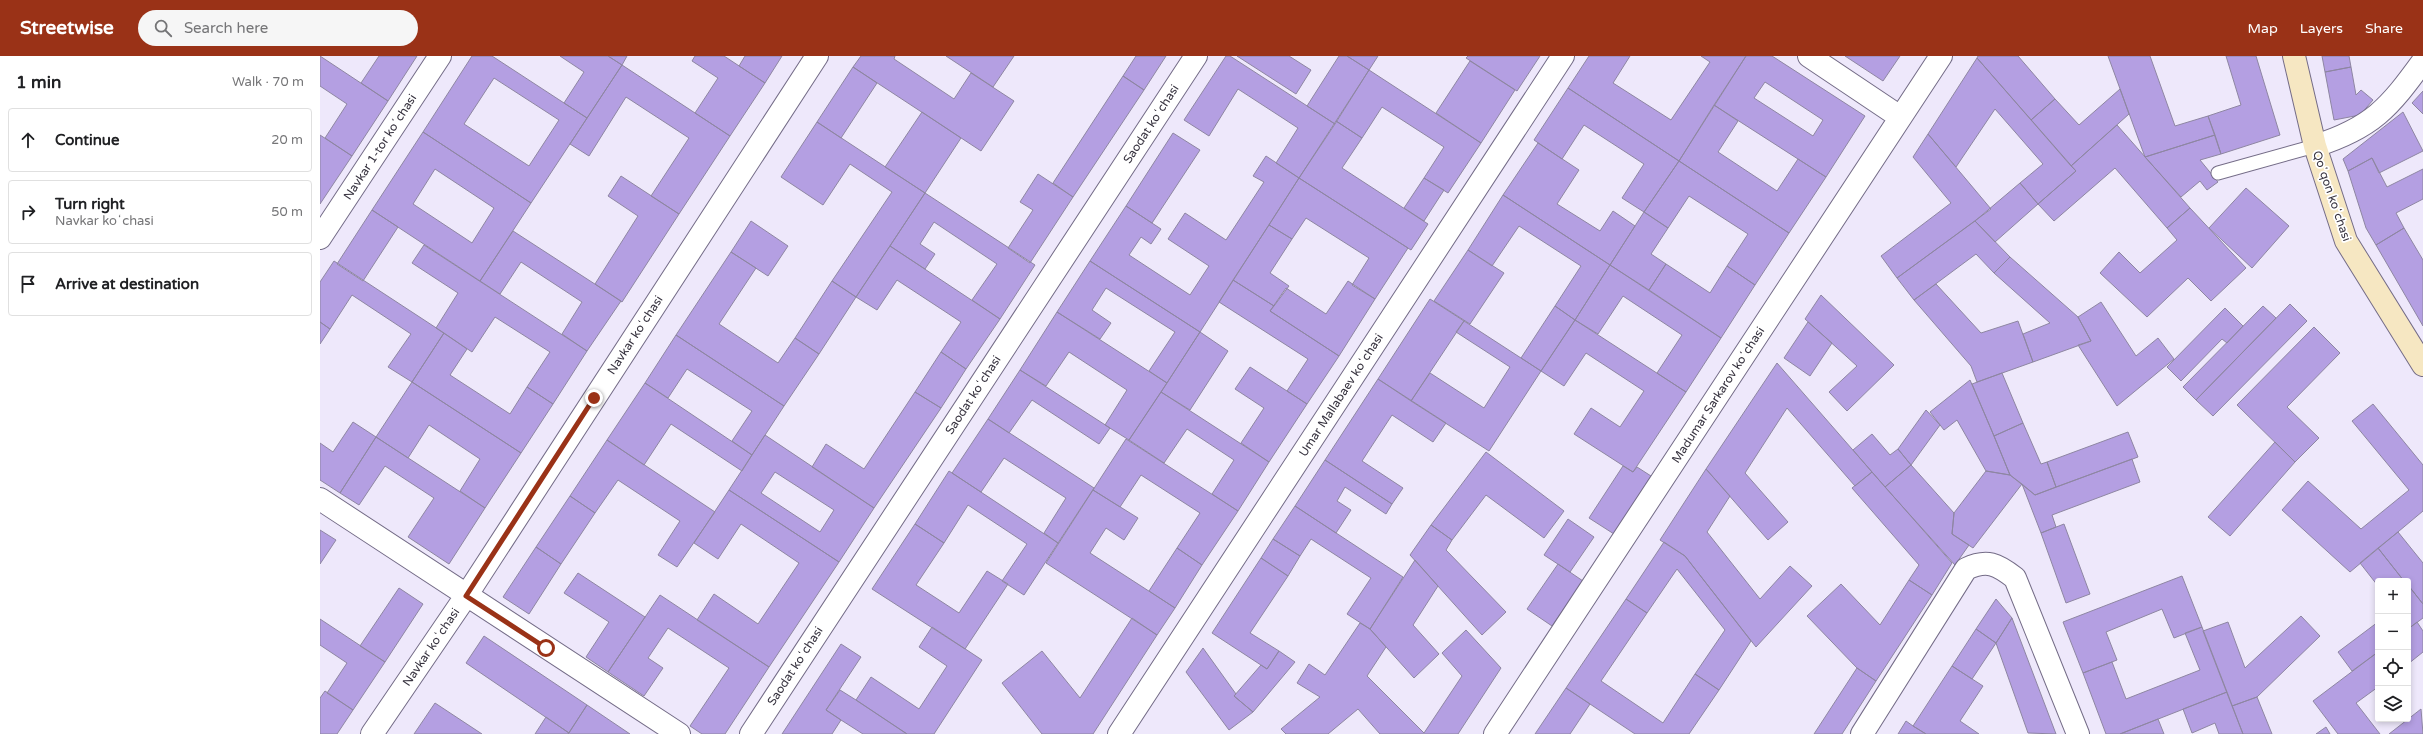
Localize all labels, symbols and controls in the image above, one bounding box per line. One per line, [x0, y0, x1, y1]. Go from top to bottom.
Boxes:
search box [138, 10, 418, 46]
text: Streetwise [20, 17, 114, 39]
icon: search [152, 17, 174, 39]
text: Search here [184, 19, 268, 37]
text: Map [2248, 20, 2278, 37]
text: Layers [2300, 20, 2343, 37]
text: Share [2365, 20, 2403, 37]
text: 1 min [16, 72, 61, 93]
text: Walk · 70 m [232, 74, 304, 90]
street label: Saodat koʻchasi [1120, 82, 1182, 166]
street label: Navkar 1-tor koʻchasi [341, 92, 419, 202]
icon: ahead [17, 129, 39, 151]
text: Continue [55, 131, 119, 149]
text: 20 m [271, 132, 303, 148]
street label: Qoʻqon koʻchasi [2310, 149, 2354, 243]
text: Turn right [55, 195, 125, 213]
icon: right [17, 201, 39, 223]
text: 50 m [271, 204, 303, 220]
text: Navkar koʻchasi [55, 213, 154, 229]
icon: arrive [17, 273, 39, 295]
text: Arrive at destination [55, 275, 199, 293]
street label: Navkar koʻchasi [604, 293, 666, 377]
street label: Madumar Sarkarov koʻchasi [1669, 324, 1767, 466]
street label: Umar Mallabaev koʻchasi [1296, 331, 1386, 459]
street label: Saodat koʻchasi [942, 353, 1004, 437]
route end [585, 389, 603, 407]
map controls [2375, 578, 2411, 722]
button: + [2375, 578, 2411, 614]
street label: Navkar koʻchasi [400, 605, 462, 689]
button: − [2375, 614, 2411, 650]
street label: Saodat koʻchasi [764, 624, 826, 708]
route start [537, 639, 555, 657]
button: locate [2375, 650, 2411, 686]
button: layers [2375, 686, 2411, 722]

